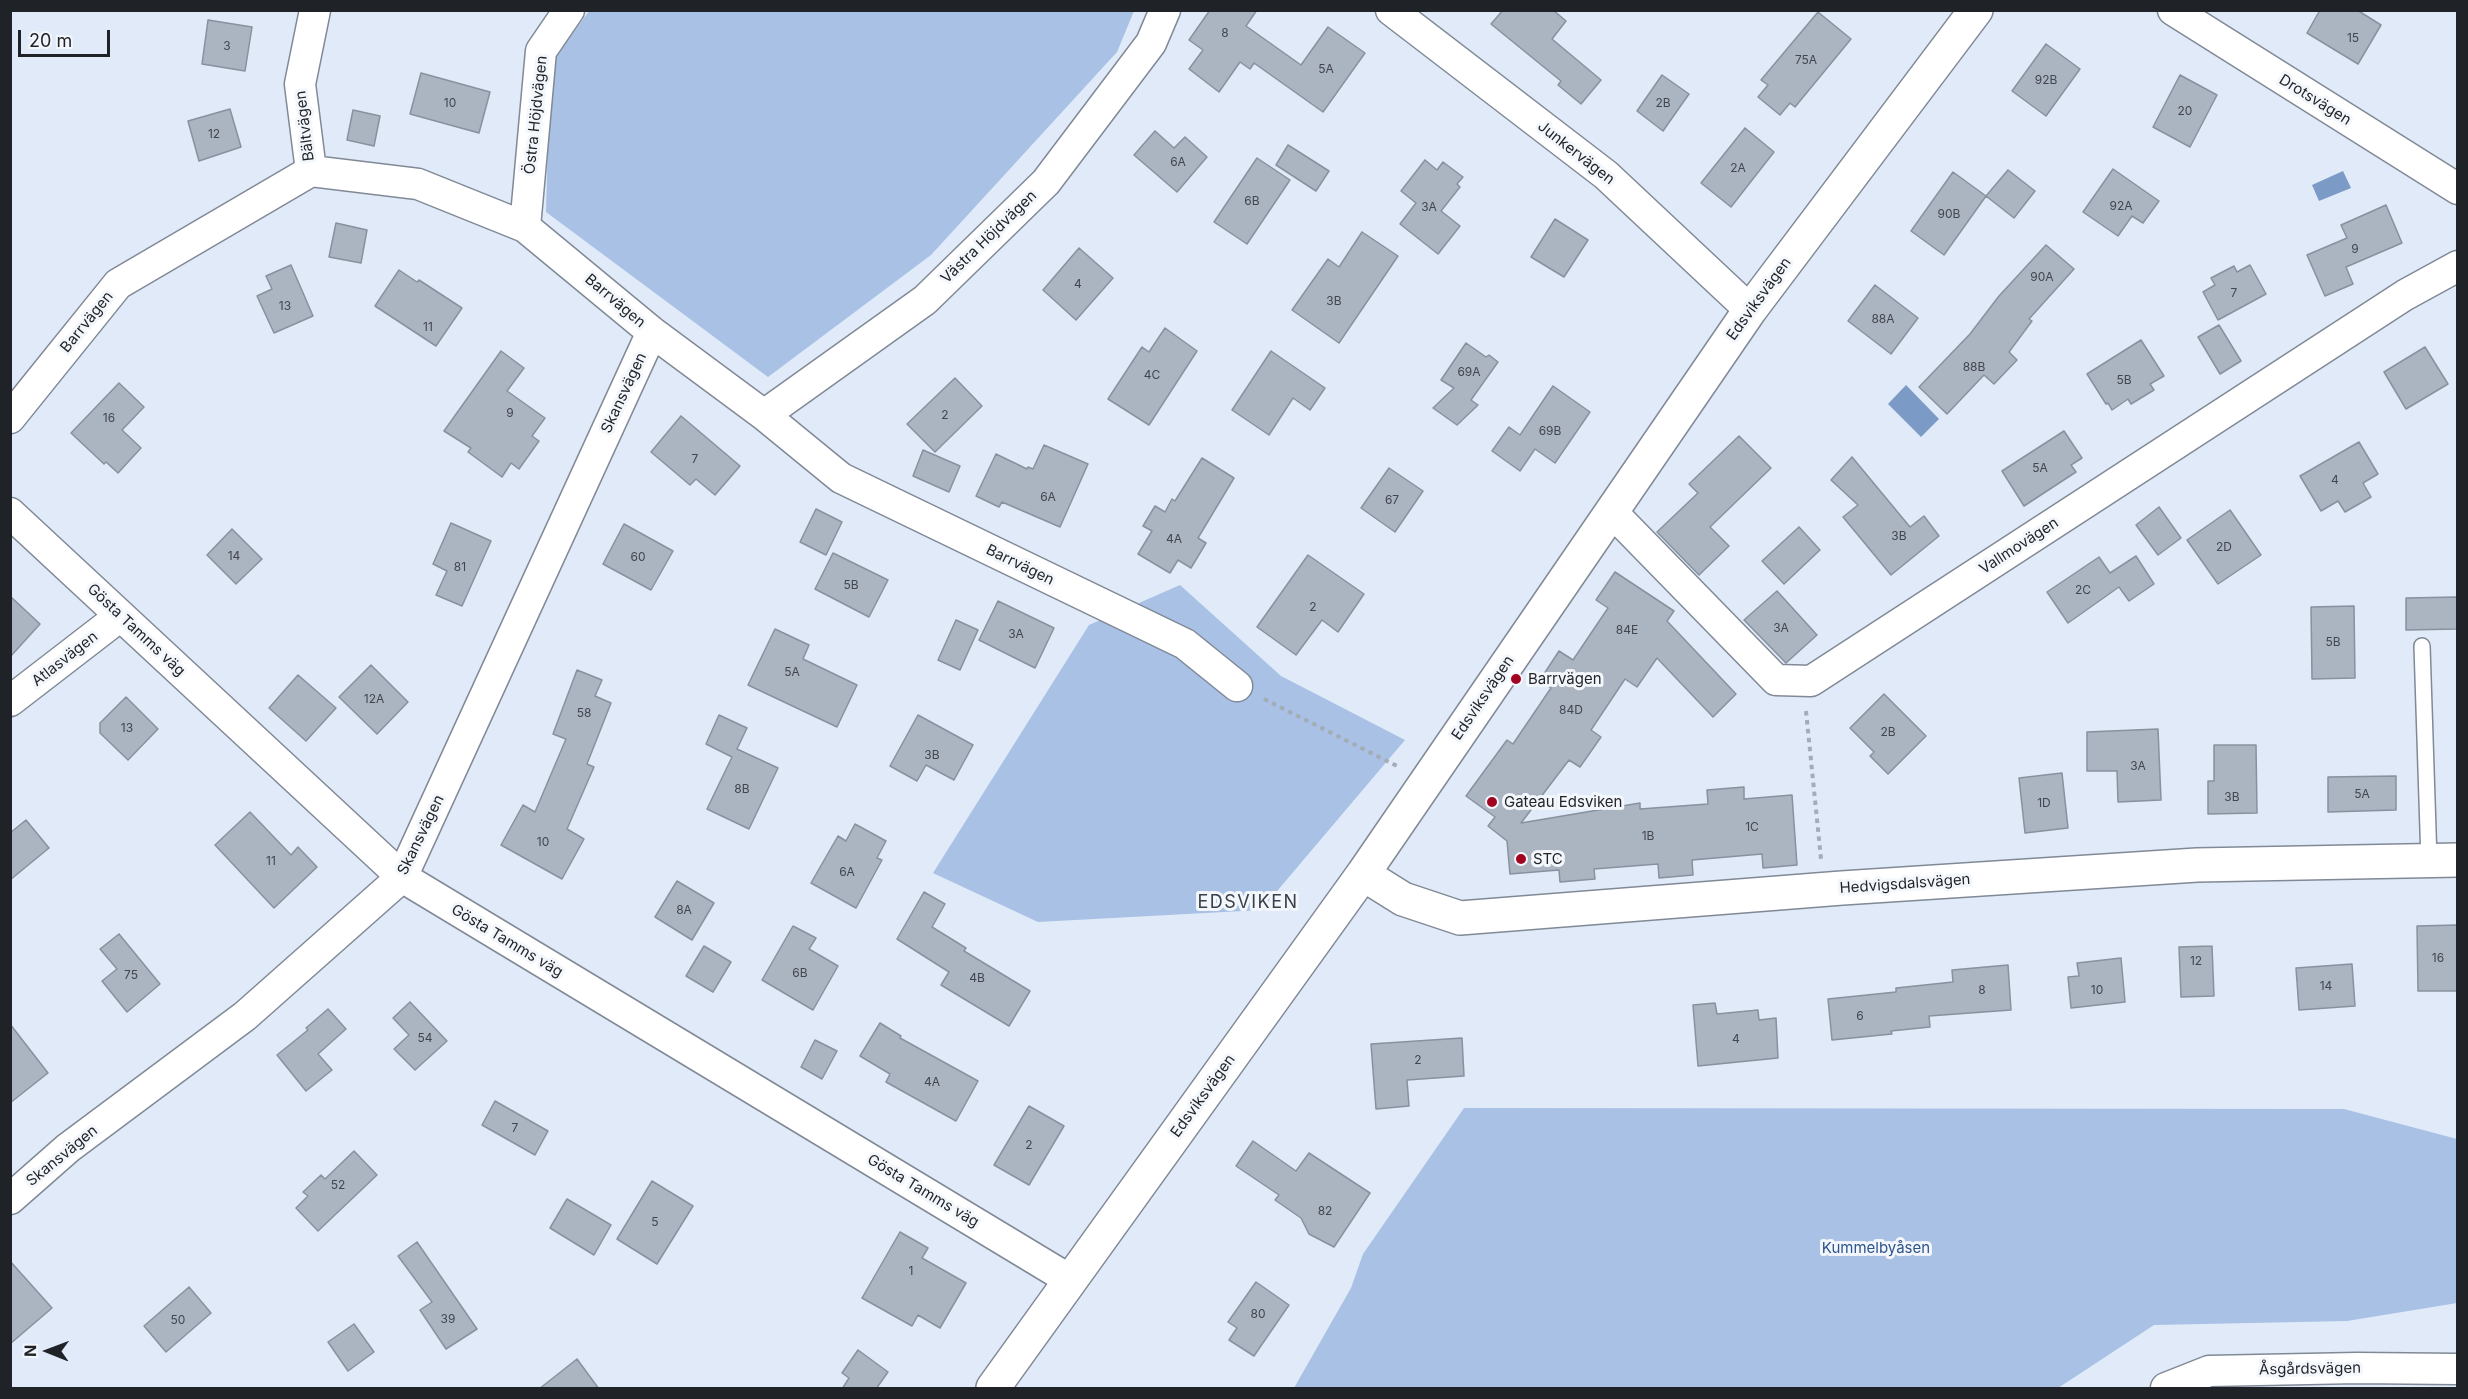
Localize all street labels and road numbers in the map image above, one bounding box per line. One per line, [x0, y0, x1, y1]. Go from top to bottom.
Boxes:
street label: Östra Höjdvägen [521, 55, 551, 175]
street label: Drotsvägen [2276, 71, 2354, 129]
street label: Bältvägen [292, 90, 318, 162]
street label: Junkervägen [1534, 117, 1618, 189]
street label: Västra Höjdvägen [937, 187, 1041, 287]
street label: Edsviksvägen [1723, 254, 1795, 344]
street label: Barrvägen [581, 270, 649, 332]
street label: Barrvägen [57, 288, 117, 356]
street label: Skansvägen [598, 350, 650, 436]
street label: Vallmovägen [1976, 514, 2062, 578]
street label: Barrvägen [983, 541, 1057, 589]
street label: Gösta Tamms väg [83, 580, 189, 680]
street label: Atlasvägen [29, 628, 101, 690]
street label: Edsviksvägen [1448, 652, 1518, 744]
street label: Skansvägen [394, 792, 448, 878]
street label: Hedvigsdalsvägen [1839, 870, 1971, 898]
street label: Gösta Tamms väg [448, 901, 566, 981]
street label: Edsviksvägen [1167, 1051, 1239, 1141]
street label: Skansvägen [23, 1122, 101, 1190]
street label: Gösta Tamms väg [864, 1151, 982, 1231]
street label: Åsgårdsvägen [2259, 1359, 2361, 1379]

